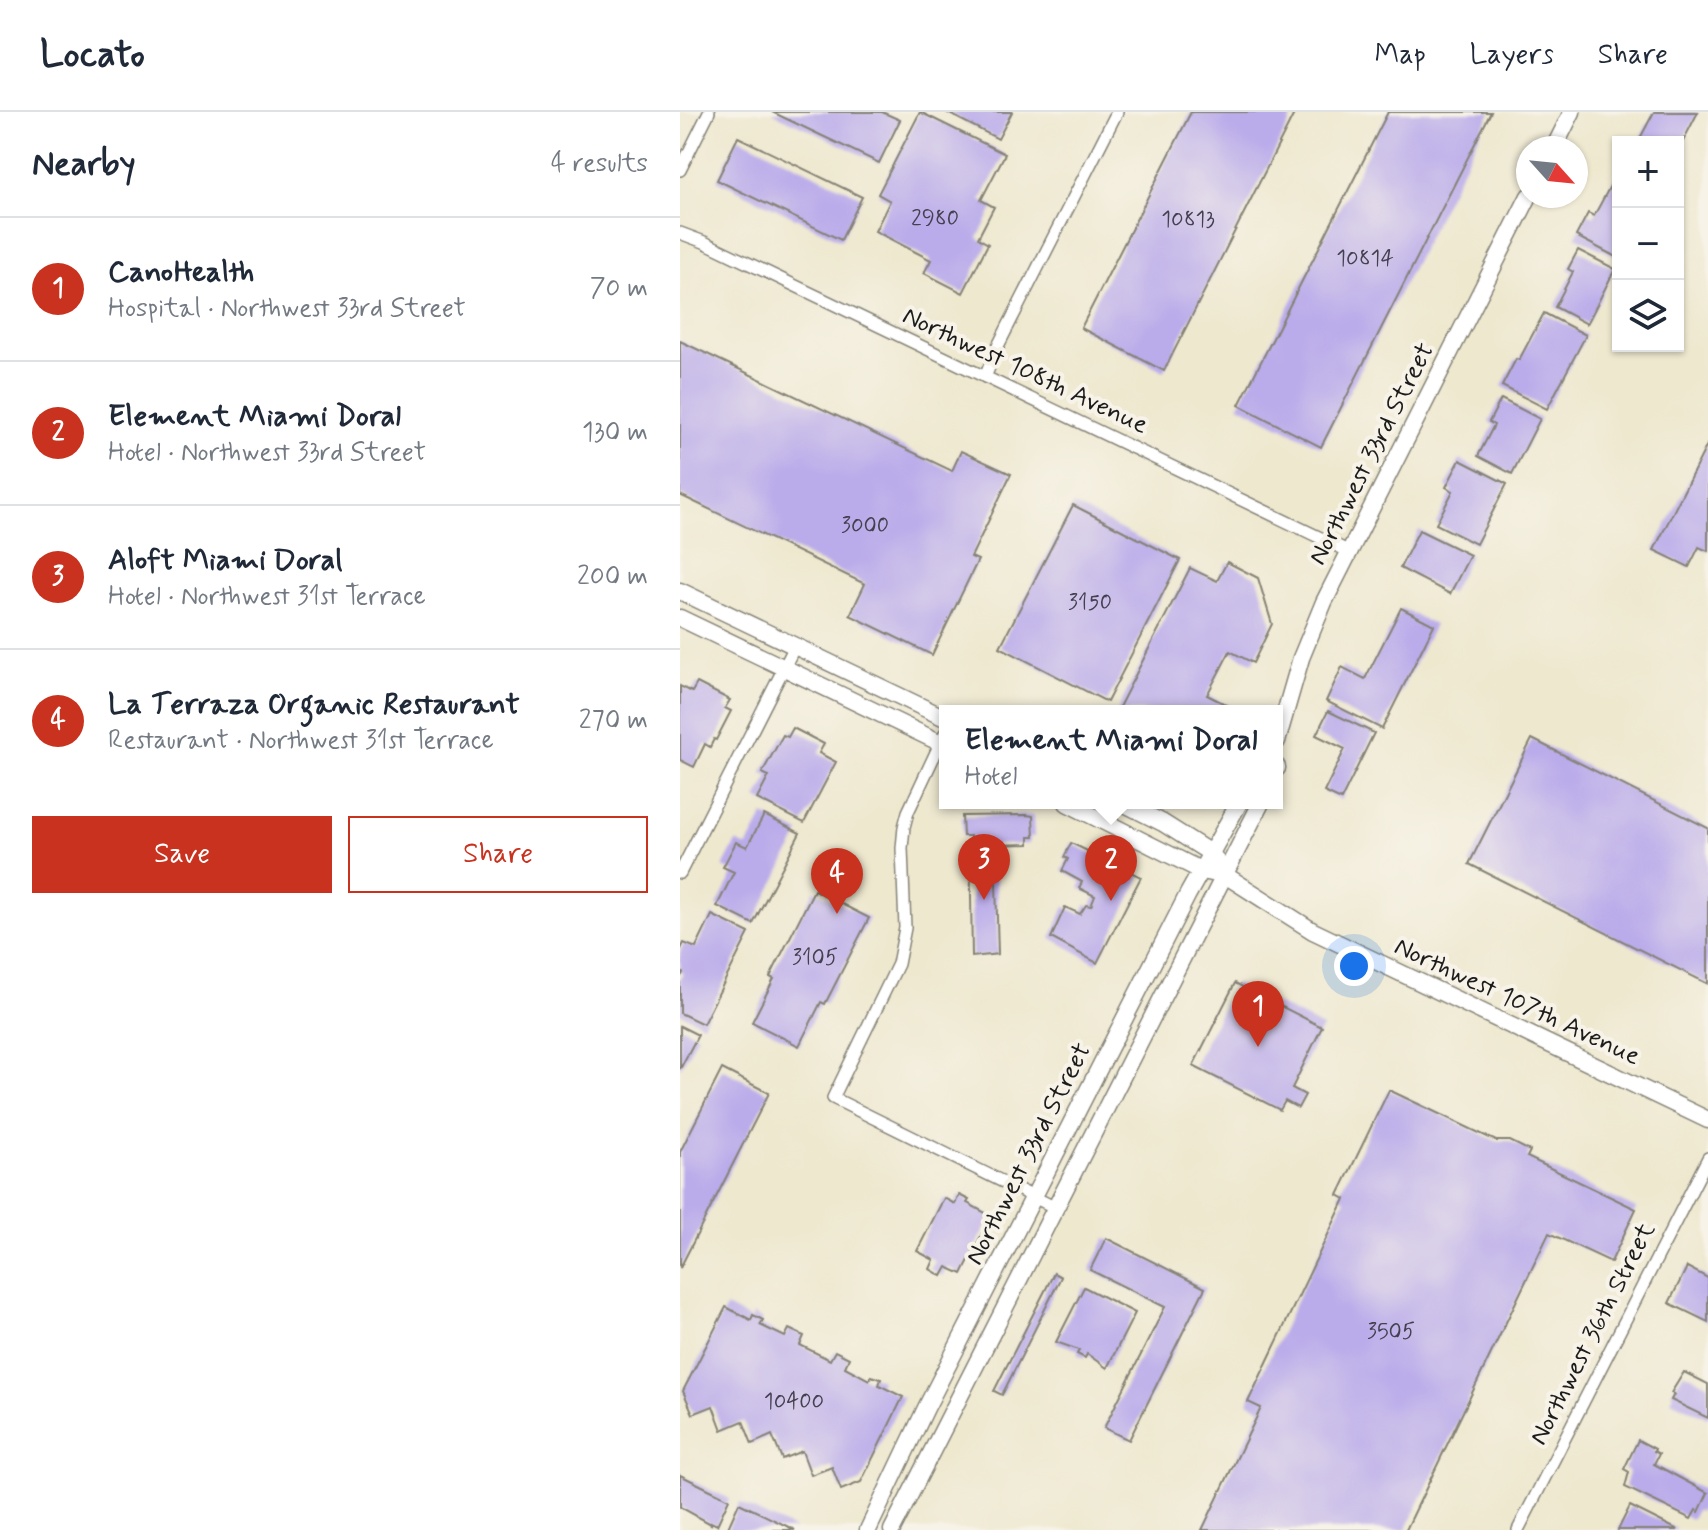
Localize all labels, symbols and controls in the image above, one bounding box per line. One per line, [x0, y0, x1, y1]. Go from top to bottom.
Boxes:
text: Locato [40, 31, 145, 80]
text: Map [1375, 37, 1426, 74]
text: Layers [1470, 37, 1554, 74]
text: Share [1598, 37, 1668, 74]
north arrow [1516, 136, 1588, 208]
map controls [1612, 136, 1684, 352]
button: + [1612, 136, 1684, 208]
text: Nearby [32, 142, 136, 187]
text: 4 results [551, 147, 648, 181]
house number: 2980 [911, 205, 959, 233]
house number: 10813 [1161, 206, 1215, 234]
button: − [1612, 208, 1684, 280]
house number: 10814 [1336, 245, 1394, 273]
text: CanoHealth [108, 253, 254, 292]
text: 1 [52, 272, 64, 306]
text: 70 m [590, 272, 648, 306]
button: layers [1612, 280, 1684, 352]
text: Hospital · Northwest 33rd Street [108, 292, 466, 326]
street label: Northwest 108th Avenue [897, 299, 1153, 443]
street label: Northwest 33rd Street [1301, 337, 1443, 571]
text: Element Miami Doral [108, 397, 401, 436]
text: 2 [52, 416, 64, 450]
text: 130 m [582, 416, 648, 450]
text: Hotel · Northwest 33rd Street [108, 436, 426, 470]
house number: 3000 [841, 512, 889, 540]
text: Aloft Miami Doral [108, 541, 343, 580]
text: 3 [52, 560, 64, 594]
text: 200 m [577, 560, 648, 594]
text: Hotel · Northwest 31st Terrace [108, 580, 426, 614]
house number: 3150 [1068, 589, 1112, 617]
text: La Terraza Organic Restaurant [108, 685, 520, 724]
text: 4 [50, 704, 66, 738]
text: 270 m [579, 704, 648, 738]
popup [939, 705, 1283, 809]
text: Element Miami Doral [964, 721, 1258, 760]
text: Restaurant · Northwest 31st Terrace [108, 724, 494, 758]
text: Hotel [964, 760, 1017, 794]
button: Save [32, 816, 332, 893]
button: Share [348, 816, 648, 893]
pin: 3 [958, 834, 1010, 900]
pin: 2 [1085, 835, 1137, 901]
pin: 4 [811, 848, 863, 914]
street label: Northwest 107th Avenue [1389, 930, 1646, 1074]
house number: 3105 [792, 944, 838, 972]
your location [1334, 946, 1374, 986]
pin: 1 [1232, 981, 1284, 1047]
street label: Northwest 33rd Street [958, 1037, 1100, 1271]
street label: Northwest 36th Street [1522, 1217, 1664, 1451]
house number: 3505 [1367, 1318, 1415, 1346]
house number: 10400 [764, 1388, 824, 1416]

